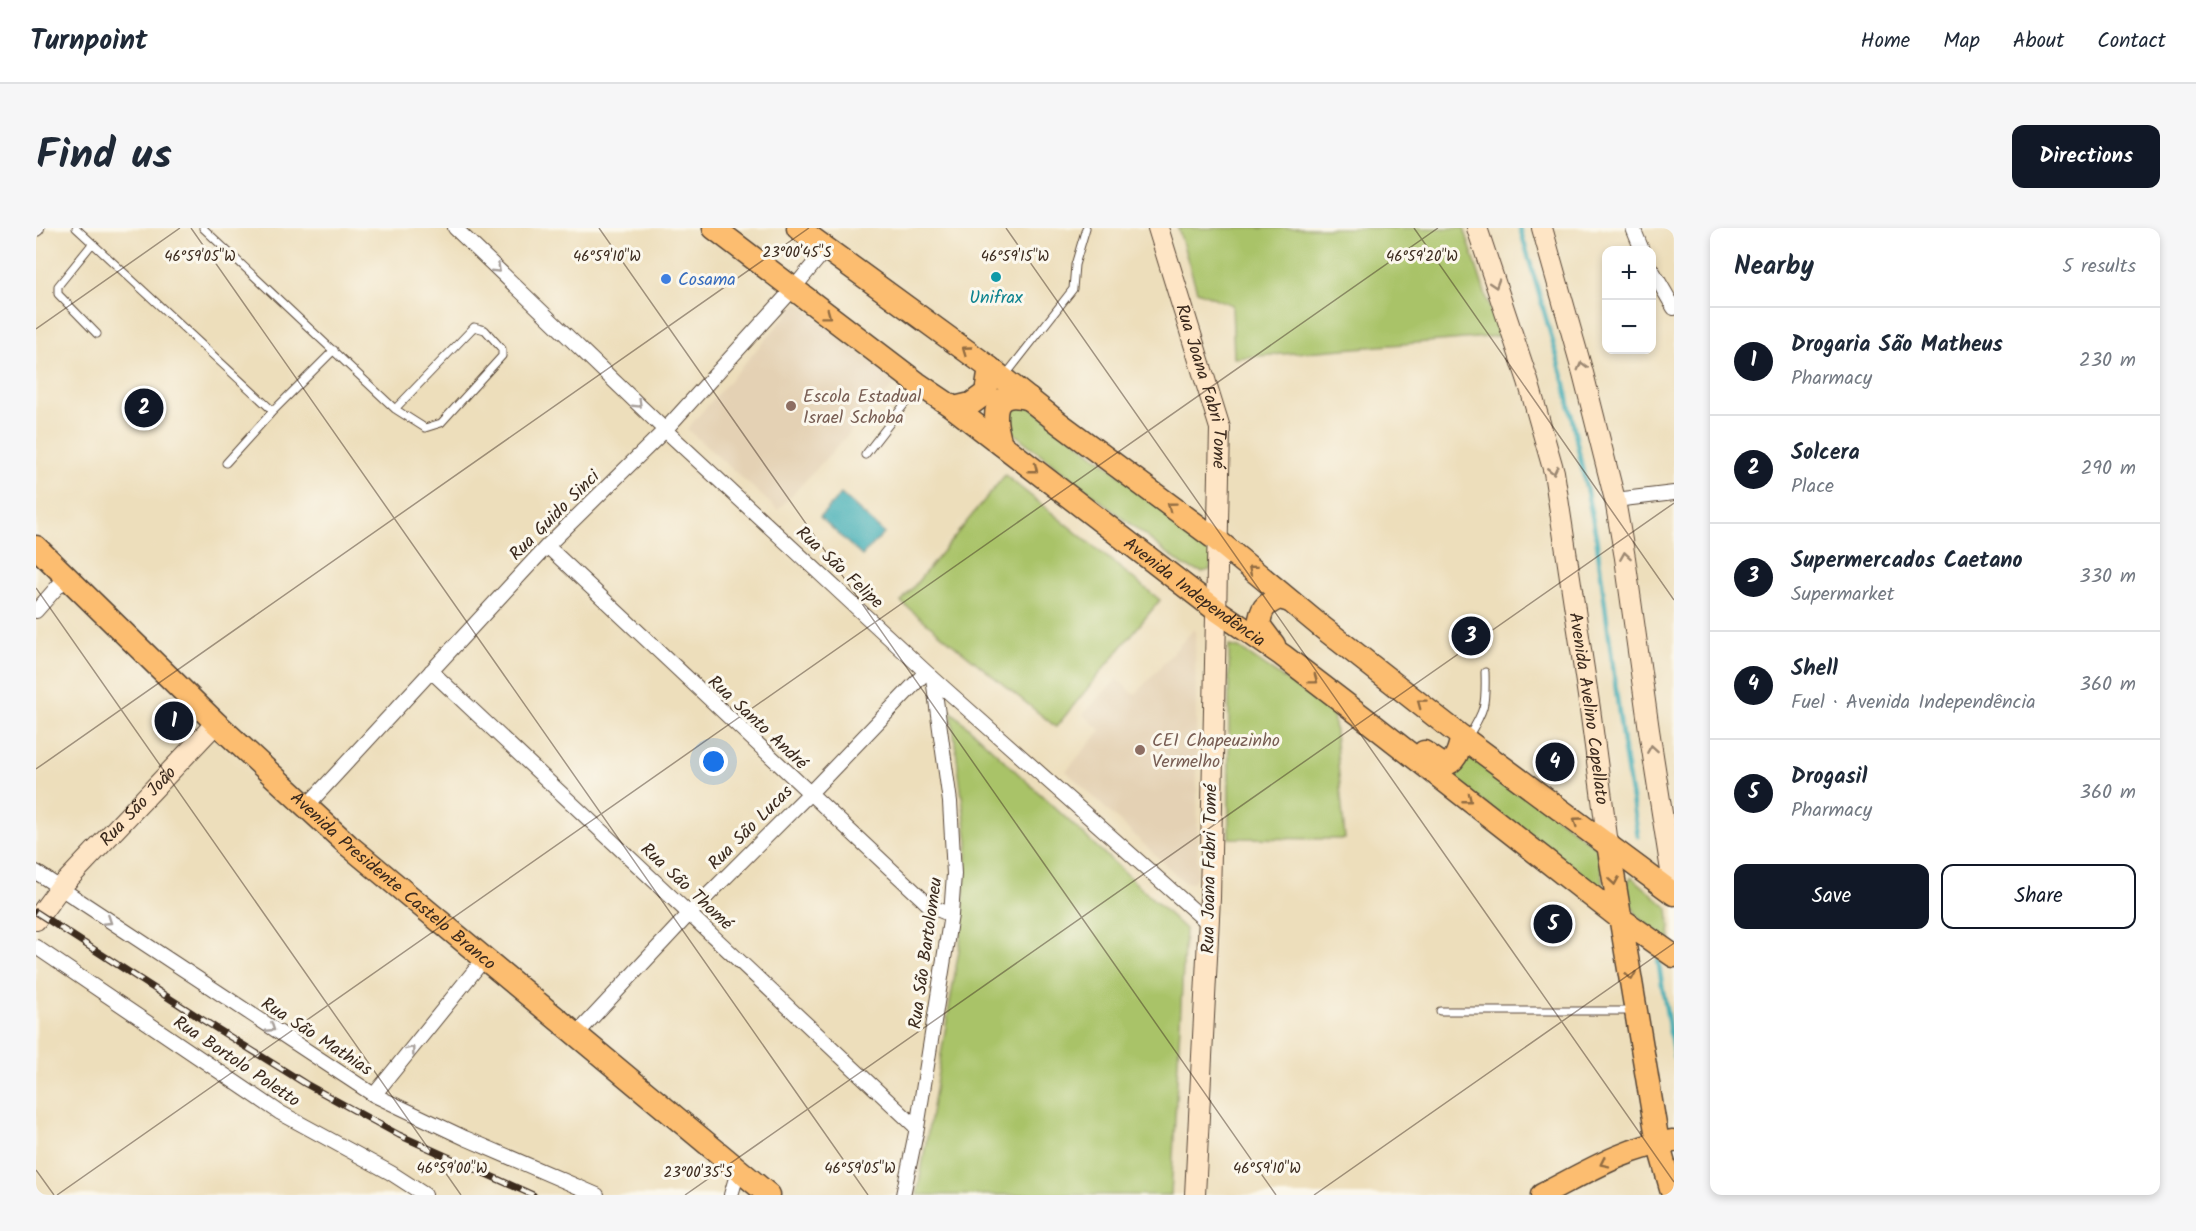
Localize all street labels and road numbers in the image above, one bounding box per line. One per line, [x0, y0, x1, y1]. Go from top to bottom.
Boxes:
street label: Rua Joana Fabri Tomé [1166, 301, 1233, 470]
street label: Rua Guido Sinci [503, 463, 608, 568]
street label: Rua São Felipe [788, 520, 890, 617]
street label: Avenida Independência [1116, 530, 1271, 656]
street label: Avenida Avelino Capellato [1560, 611, 1616, 807]
street label: Rua Santo André [700, 669, 815, 778]
street label: Rua São João [93, 760, 184, 854]
street label: Rua São Lucas [702, 778, 801, 878]
street label: Rua Joana Fabri Tomé [1195, 783, 1226, 954]
street label: Avenida Presidente Castelo Branco [283, 785, 502, 978]
street label: Rua São Thomé [633, 836, 740, 939]
street label: Rua São Bartolomeu [901, 875, 952, 1031]
street label: Rua São Mathias [255, 990, 378, 1084]
street label: Rua Bortolo Poletto [167, 1009, 306, 1116]

